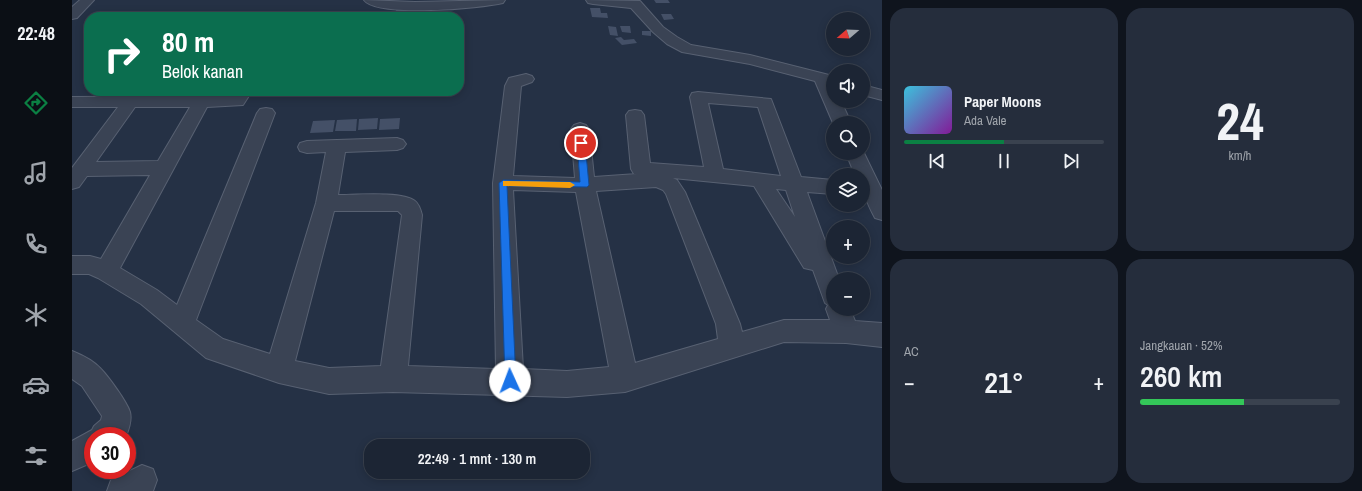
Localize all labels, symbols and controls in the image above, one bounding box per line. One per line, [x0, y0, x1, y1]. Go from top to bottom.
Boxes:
north arrow [826, 12, 870, 56]
map controls [826, 12, 870, 316]
text: 22:48 [17, 21, 55, 46]
text: 80 m [162, 23, 214, 61]
icon: right [96, 28, 148, 80]
text: Belok kanan [162, 59, 243, 84]
button: sound [826, 64, 870, 108]
text: 24 [1216, 86, 1264, 156]
icon: directions [22, 89, 50, 117]
text: Paper Moons [964, 91, 1041, 112]
text: Ada Vale [964, 112, 1006, 129]
button: search [826, 116, 870, 160]
pin [564, 126, 598, 160]
icon: arrive [570, 132, 592, 154]
text: km/h [1228, 147, 1252, 164]
icon: previous [926, 150, 948, 172]
icon: pause [993, 150, 1015, 172]
icon: next [1060, 150, 1082, 172]
icon: music [22, 159, 50, 187]
button: layers [826, 168, 870, 212]
button: + [826, 220, 870, 264]
icon: phone [22, 230, 50, 258]
button: − [826, 272, 870, 316]
icon: climate [22, 301, 50, 329]
text: Jangkauan · 52% [1140, 337, 1222, 354]
text: AC [904, 343, 919, 360]
text: 260 km [1140, 356, 1222, 396]
position arrow [489, 360, 531, 402]
text: 21° [984, 362, 1024, 402]
text: − [904, 367, 915, 397]
text: + [1093, 367, 1104, 397]
icon: car [22, 371, 50, 399]
speed limit sign: 30 [84, 427, 136, 479]
icon: filters [22, 442, 50, 470]
text: 22:49 · 1 mnt · 130 m [418, 448, 536, 469]

